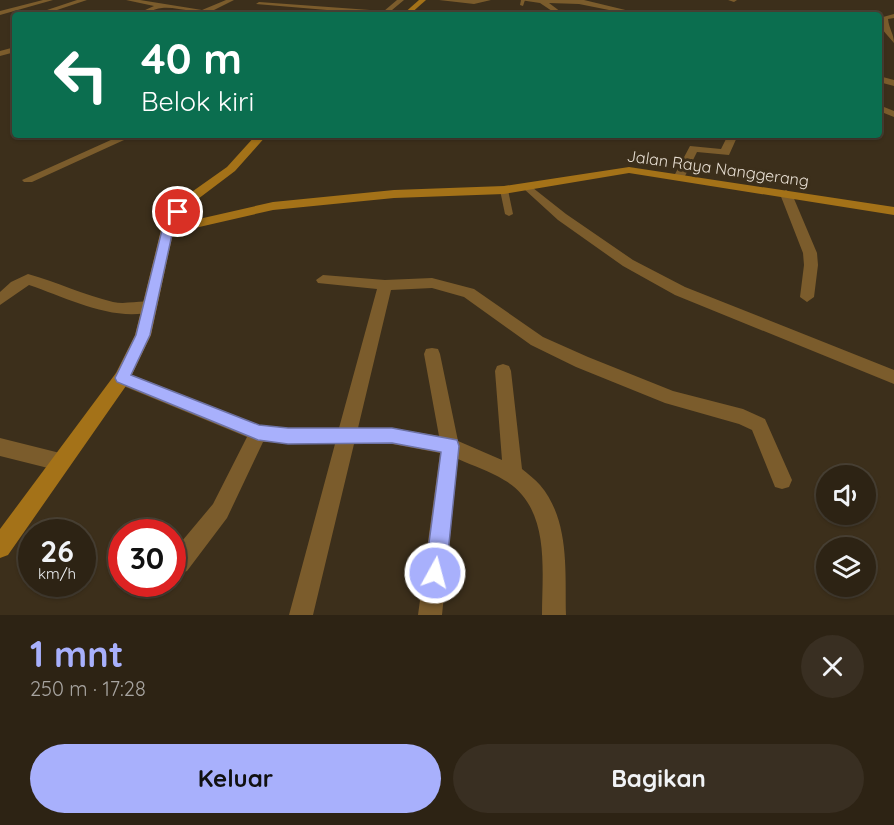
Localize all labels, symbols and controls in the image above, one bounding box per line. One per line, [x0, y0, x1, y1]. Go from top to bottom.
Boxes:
text: 40 m [141, 32, 242, 85]
icon: left [42, 36, 120, 114]
text: Belok kiri [141, 84, 254, 118]
street label: Jalan Raya Nanggerang [626, 145, 810, 191]
pin [152, 186, 203, 237]
icon: arrive [161, 195, 194, 228]
map controls [816, 465, 876, 597]
button: sound [816, 465, 876, 525]
speed limit sign: 30 [108, 519, 186, 597]
text: 26 [40, 532, 74, 570]
button: layers [816, 537, 876, 597]
position arrow [403, 541, 467, 605]
text: km/h [38, 564, 76, 583]
text: 1 mnt [30, 631, 123, 676]
button: close [801, 635, 864, 698]
text: 250 m · 17:28 [30, 676, 146, 701]
button: Keluar [30, 744, 441, 813]
button: Bagikan [453, 744, 864, 813]

